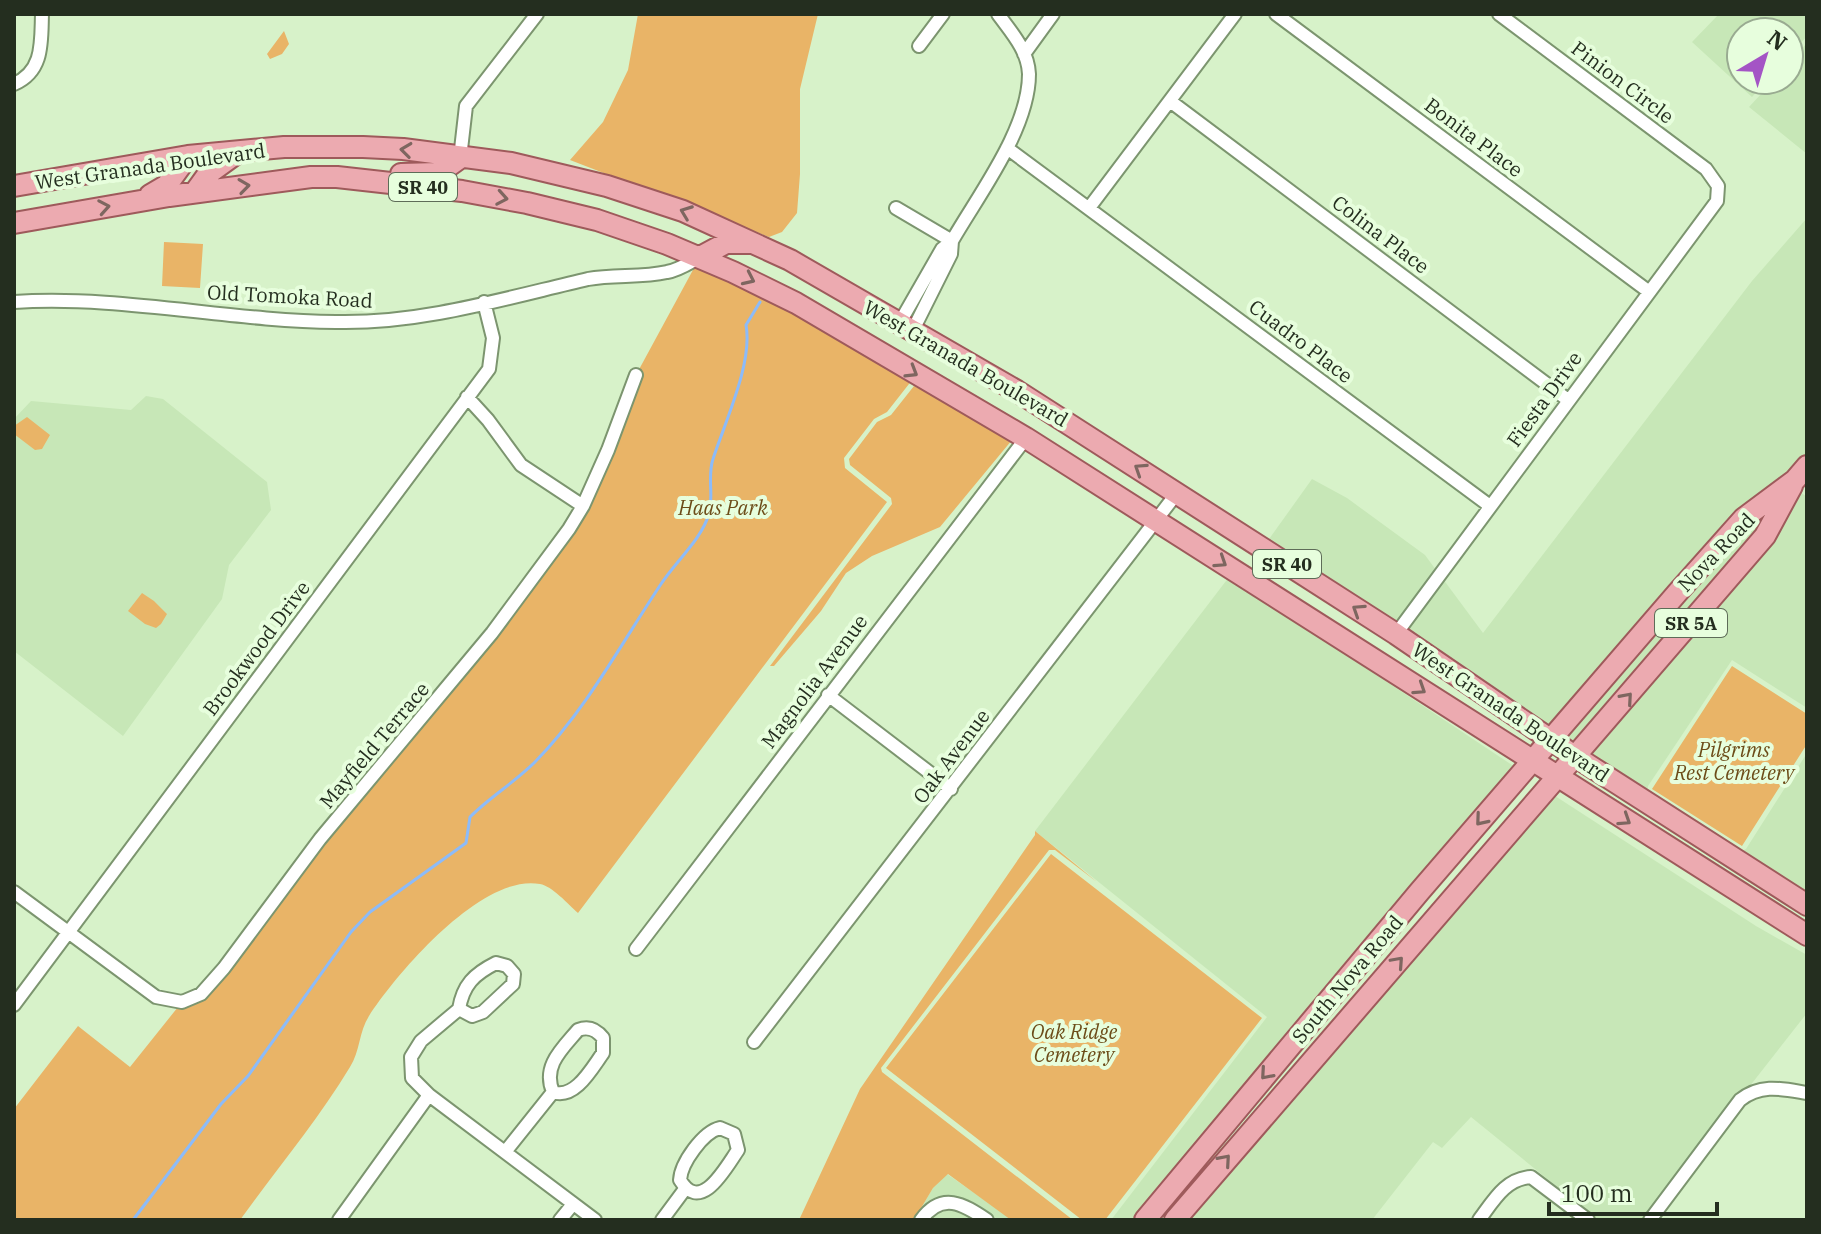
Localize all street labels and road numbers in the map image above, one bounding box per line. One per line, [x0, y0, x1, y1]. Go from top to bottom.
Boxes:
street label: Pinion Circle [1566, 35, 1680, 129]
street label: Bonita Place [1419, 91, 1529, 183]
street label: West Granada Boulevard [33, 136, 267, 196]
road number: SR 40 [389, 173, 457, 201]
street label: Colina Place [1327, 189, 1435, 279]
street label: Old Tomoka Road [206, 278, 374, 314]
street label: West Granada Boulevard [859, 293, 1073, 433]
street label: Cuadro Place [1244, 293, 1358, 389]
street label: Fiesta Drive [1500, 346, 1588, 452]
street label: Nova Road [1671, 507, 1761, 597]
road number: SR 40 [1253, 550, 1321, 578]
street label: Brookwood Drive [196, 575, 316, 721]
street label: Magnolia Avenue [755, 608, 873, 754]
road number: SR 5A [1655, 609, 1727, 637]
street label: West Granada Boulevard [1407, 636, 1615, 788]
street label: Mayfield Terrace [313, 676, 435, 814]
street label: Oak Avenue [907, 703, 995, 809]
street label: South Nova Road [1285, 909, 1409, 1049]

